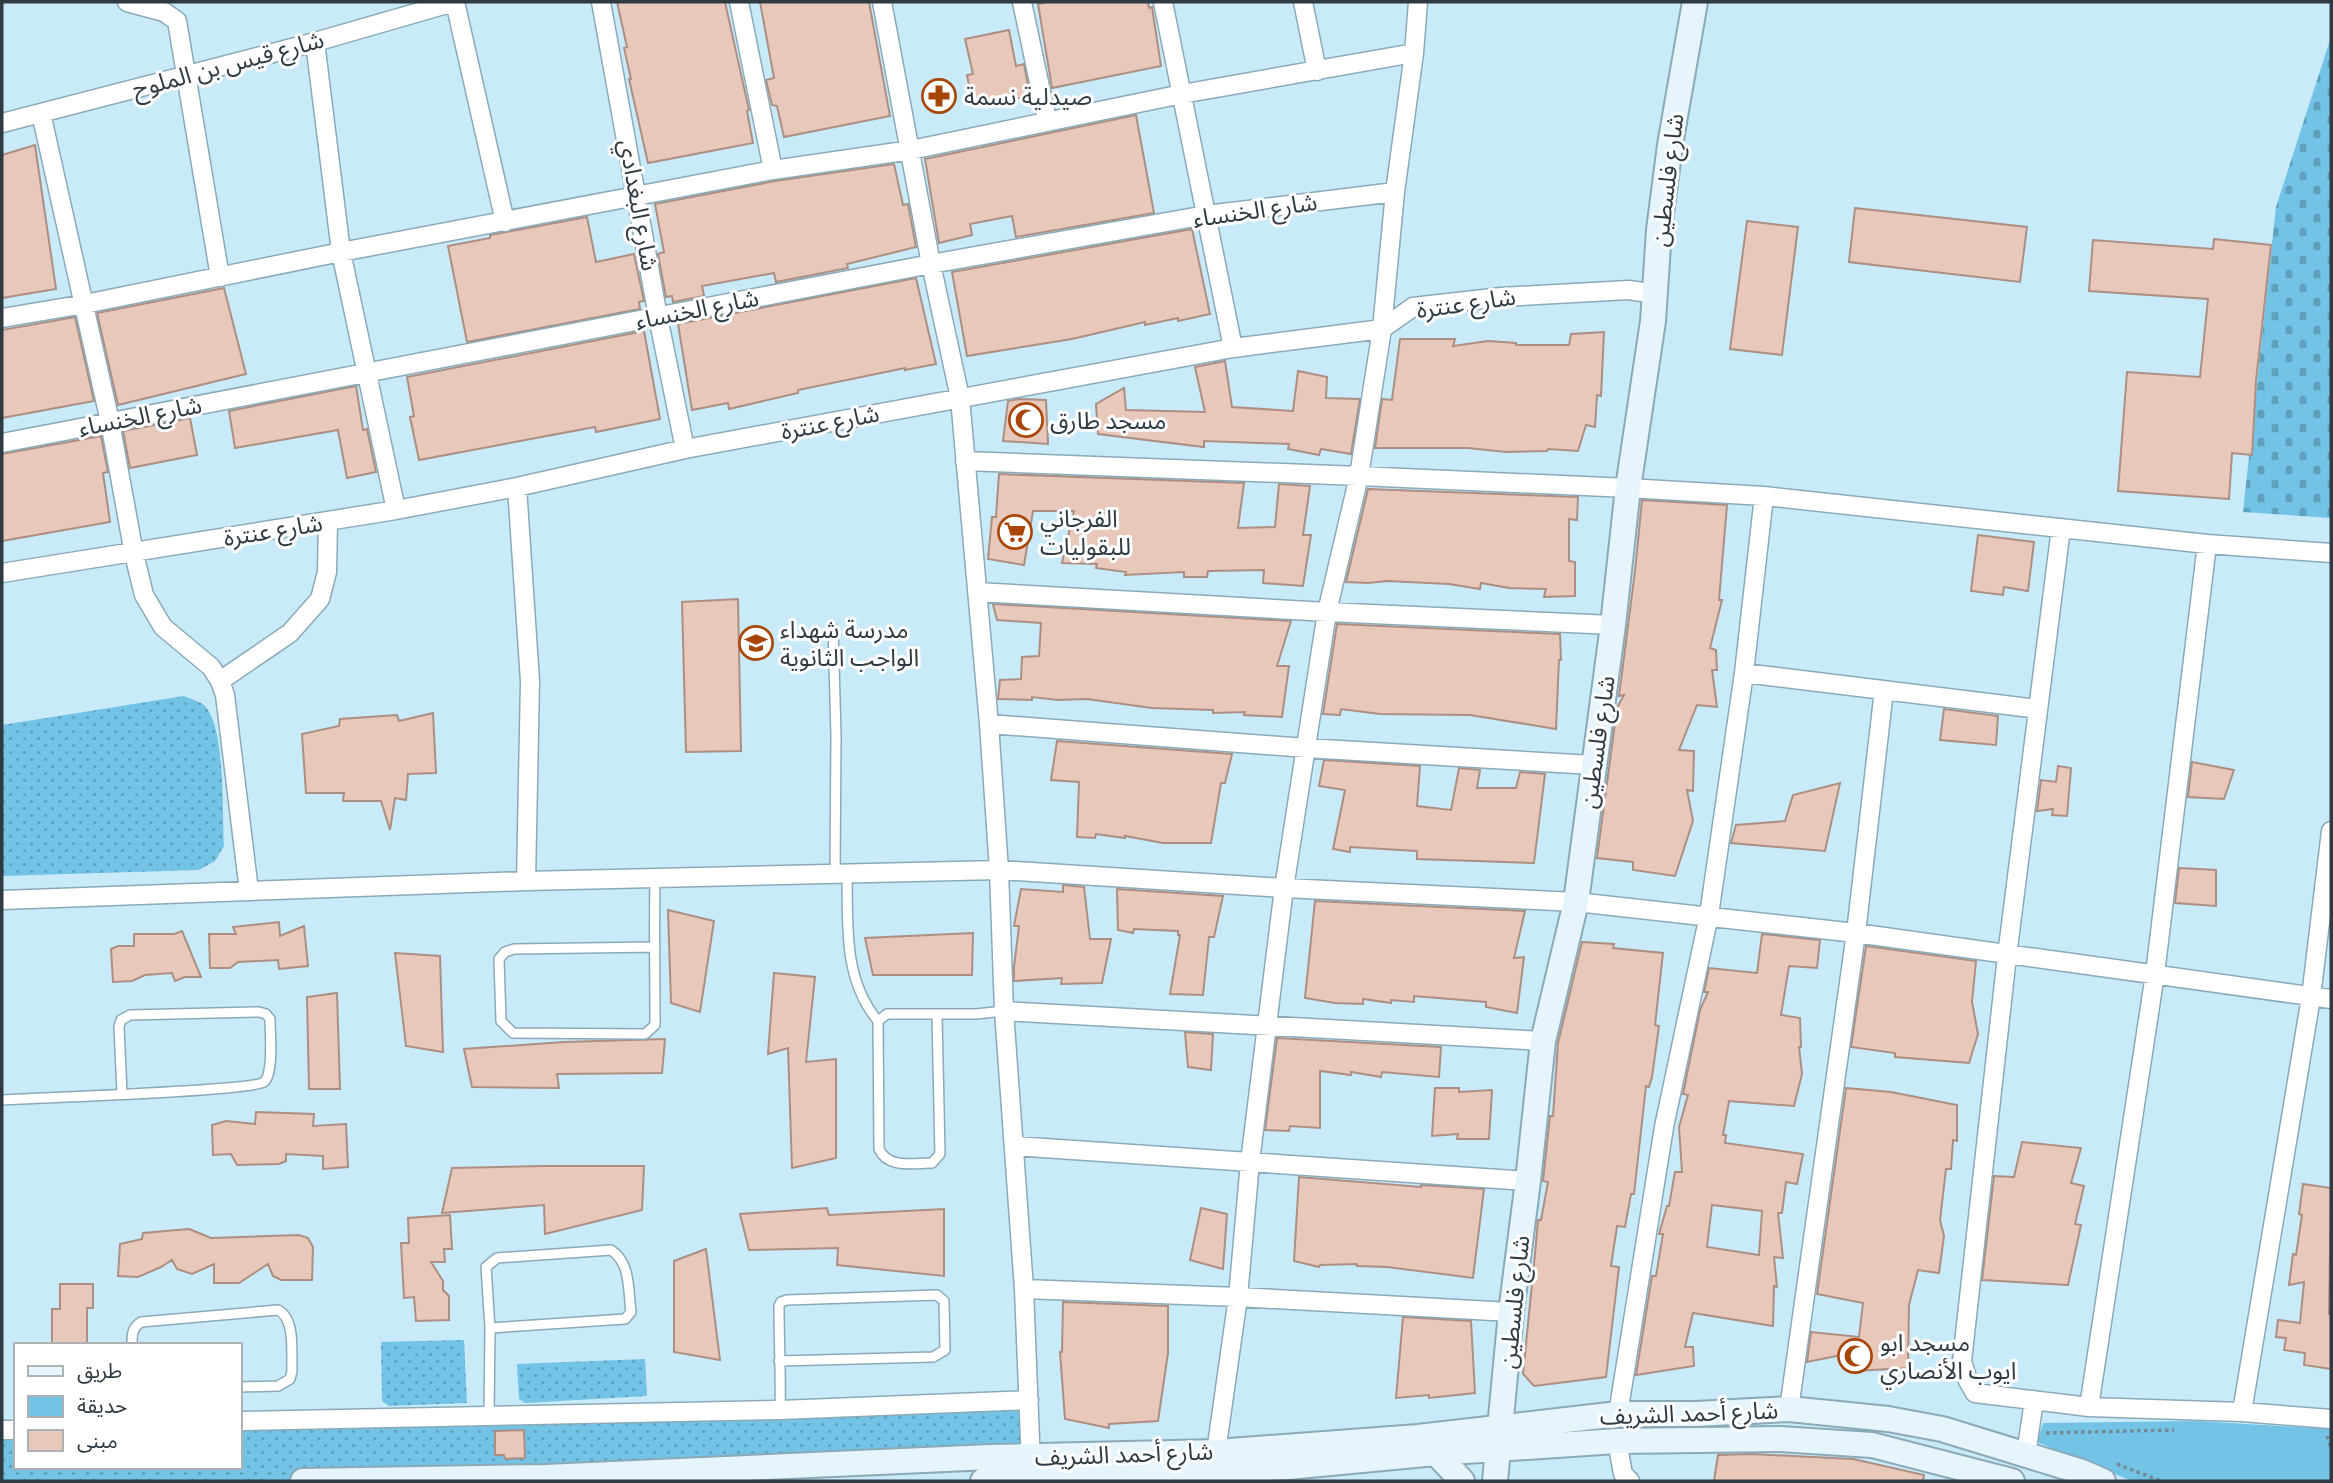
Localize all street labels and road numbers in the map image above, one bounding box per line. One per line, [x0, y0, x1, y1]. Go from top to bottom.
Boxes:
street label: شارع قيس بن الملوح [129, 25, 328, 106]
street label: شارع فلسطين [1644, 112, 1693, 249]
street label: شارع البغدادي [609, 137, 665, 274]
street label: شارع الخنساء [1191, 187, 1319, 236]
street label: شارع عنترة [1415, 282, 1518, 327]
street label: شارع الخنساء [633, 283, 762, 338]
street label: شارع الخنساء [76, 390, 205, 445]
street label: شارع عنترة [778, 398, 882, 449]
street label: شارع عنترة [221, 508, 325, 555]
street label: شارع فلسطين [1573, 674, 1624, 811]
street label: شارع فلسطين [1493, 1234, 1538, 1371]
street label: شارع أحمد الشريف [1599, 1394, 1779, 1434]
street label: شارع أحمد الشريف [1034, 1435, 1214, 1475]

